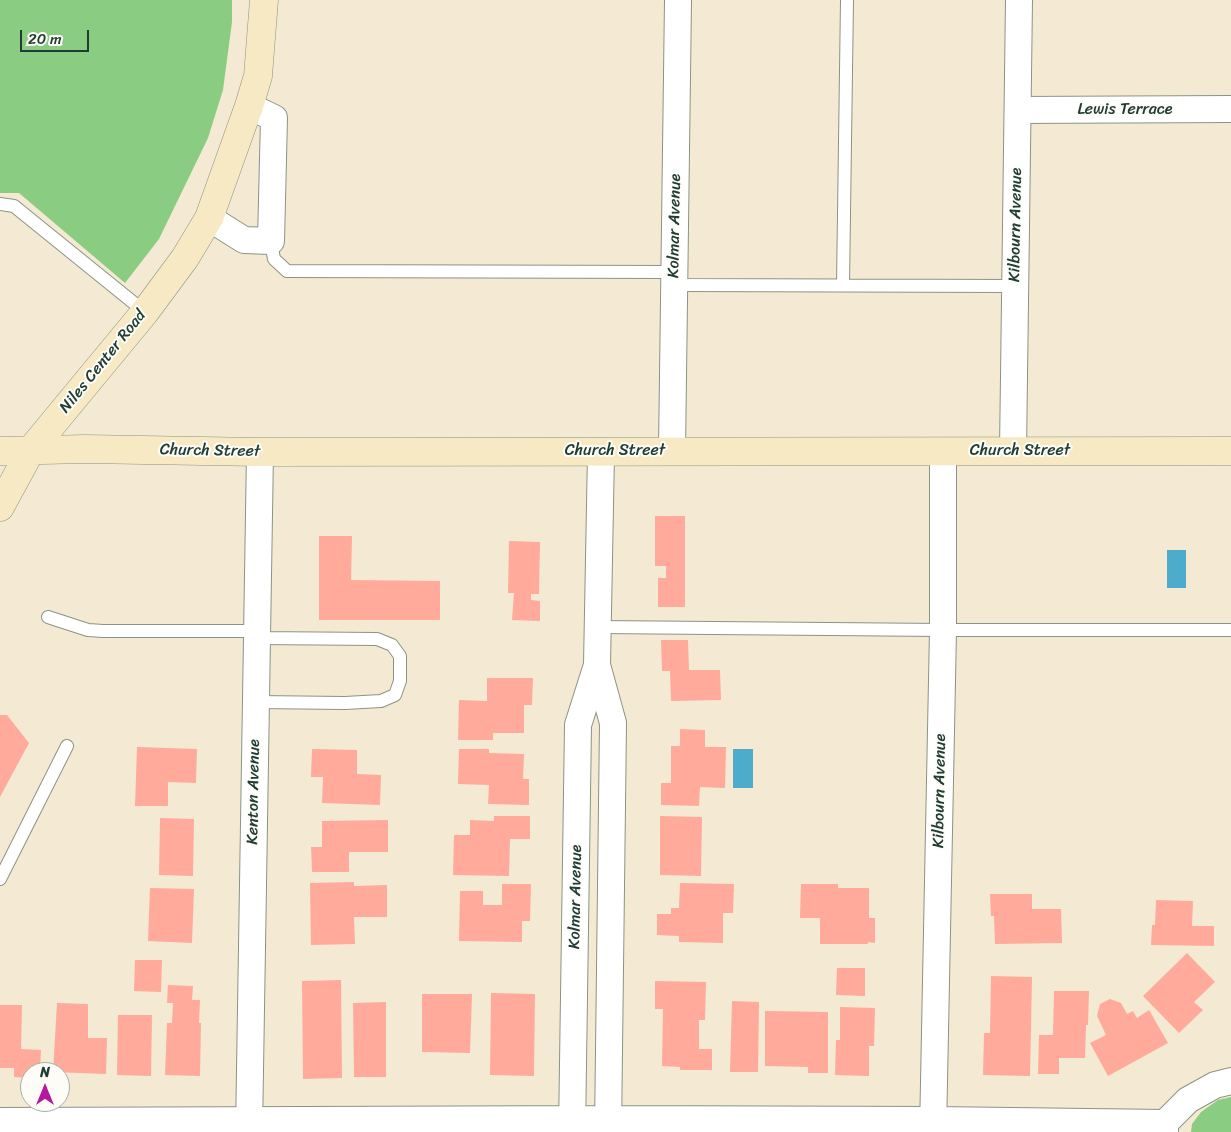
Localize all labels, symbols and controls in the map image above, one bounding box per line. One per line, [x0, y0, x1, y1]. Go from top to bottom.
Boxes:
scale bar [22, 20, 91, 52]
text: 20 m [28, 26, 62, 52]
street label: Lewis Terrace [1077, 100, 1173, 120]
street label: Kilbourn Avenue [1005, 168, 1027, 282]
street label: Kolmar Avenue [664, 174, 686, 278]
street label: Niles Center Road [56, 307, 150, 417]
street label: Church Street [160, 441, 260, 461]
street label: Church Street [565, 441, 665, 461]
street label: Church Street [970, 441, 1070, 461]
street label: Kilbourn Avenue [929, 734, 951, 848]
street label: Kenton Avenue [243, 739, 265, 845]
street label: Kolmar Avenue [565, 845, 587, 949]
text: N [40, 1060, 50, 1085]
north arrow [20, 1062, 70, 1112]

